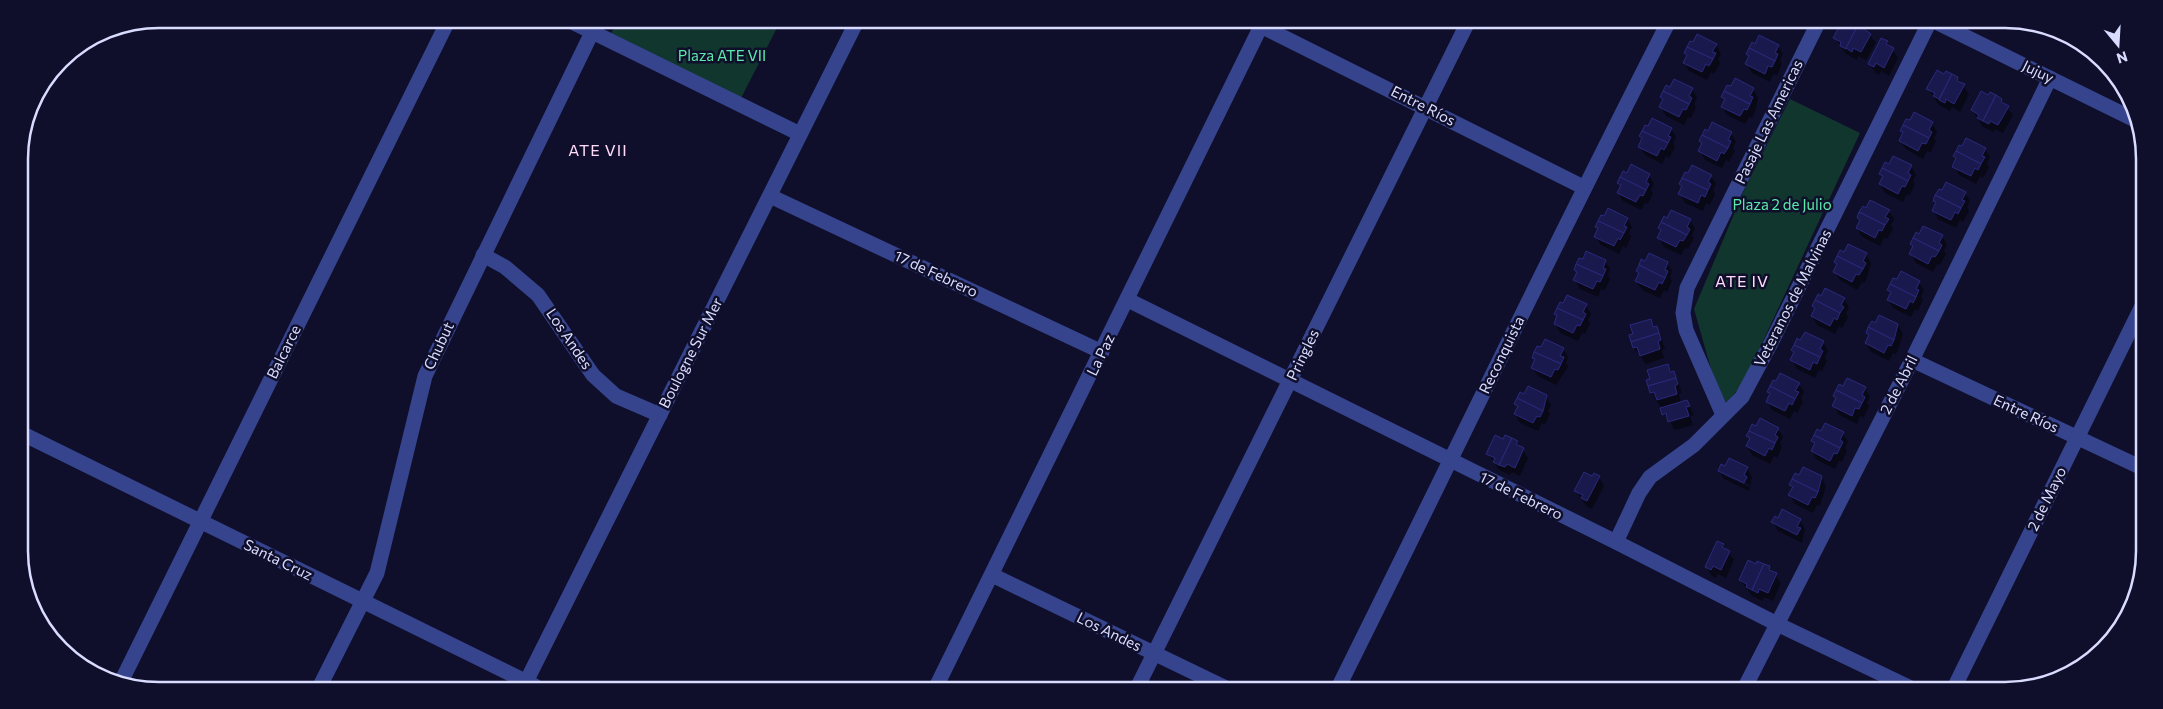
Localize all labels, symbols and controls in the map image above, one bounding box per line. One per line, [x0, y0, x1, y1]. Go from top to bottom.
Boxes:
north arrow [2093, 20, 2143, 70]
park label: Plaza ATE VII [678, 46, 766, 64]
text: N [2115, 48, 2130, 68]
street label: Pasaje Las Americas [1730, 56, 1806, 187]
street label: Jujuy [2020, 56, 2057, 86]
street label: Entre Ríos [1388, 81, 1459, 129]
district label: ATE VII [568, 140, 628, 159]
park label: Plaza 2 de Julio [1732, 195, 1832, 213]
street label: Veteranos de Malvinas [1750, 226, 1835, 369]
street label: 17 de Febrero [892, 246, 981, 300]
district label: ATE IV [1715, 271, 1769, 290]
street label: Boulogne Sur Mer [654, 294, 726, 411]
street label: Los Andes [543, 305, 597, 372]
street label: Reconquista [1475, 313, 1528, 396]
street label: Chubut [419, 319, 457, 372]
street label: Balcarce [262, 322, 304, 381]
street label: Pringles [1282, 326, 1322, 383]
street label: La Paz [1082, 331, 1118, 378]
street label: 2 de Abril [1876, 352, 1921, 417]
street label: Entre Ríos [1991, 390, 2062, 436]
street label: 2 de Mayo [2023, 464, 2069, 534]
street label: 17 de Febrero [1477, 467, 1566, 523]
street label: Santa Cruz [241, 535, 316, 583]
street label: Los Andes [1074, 608, 1145, 654]

